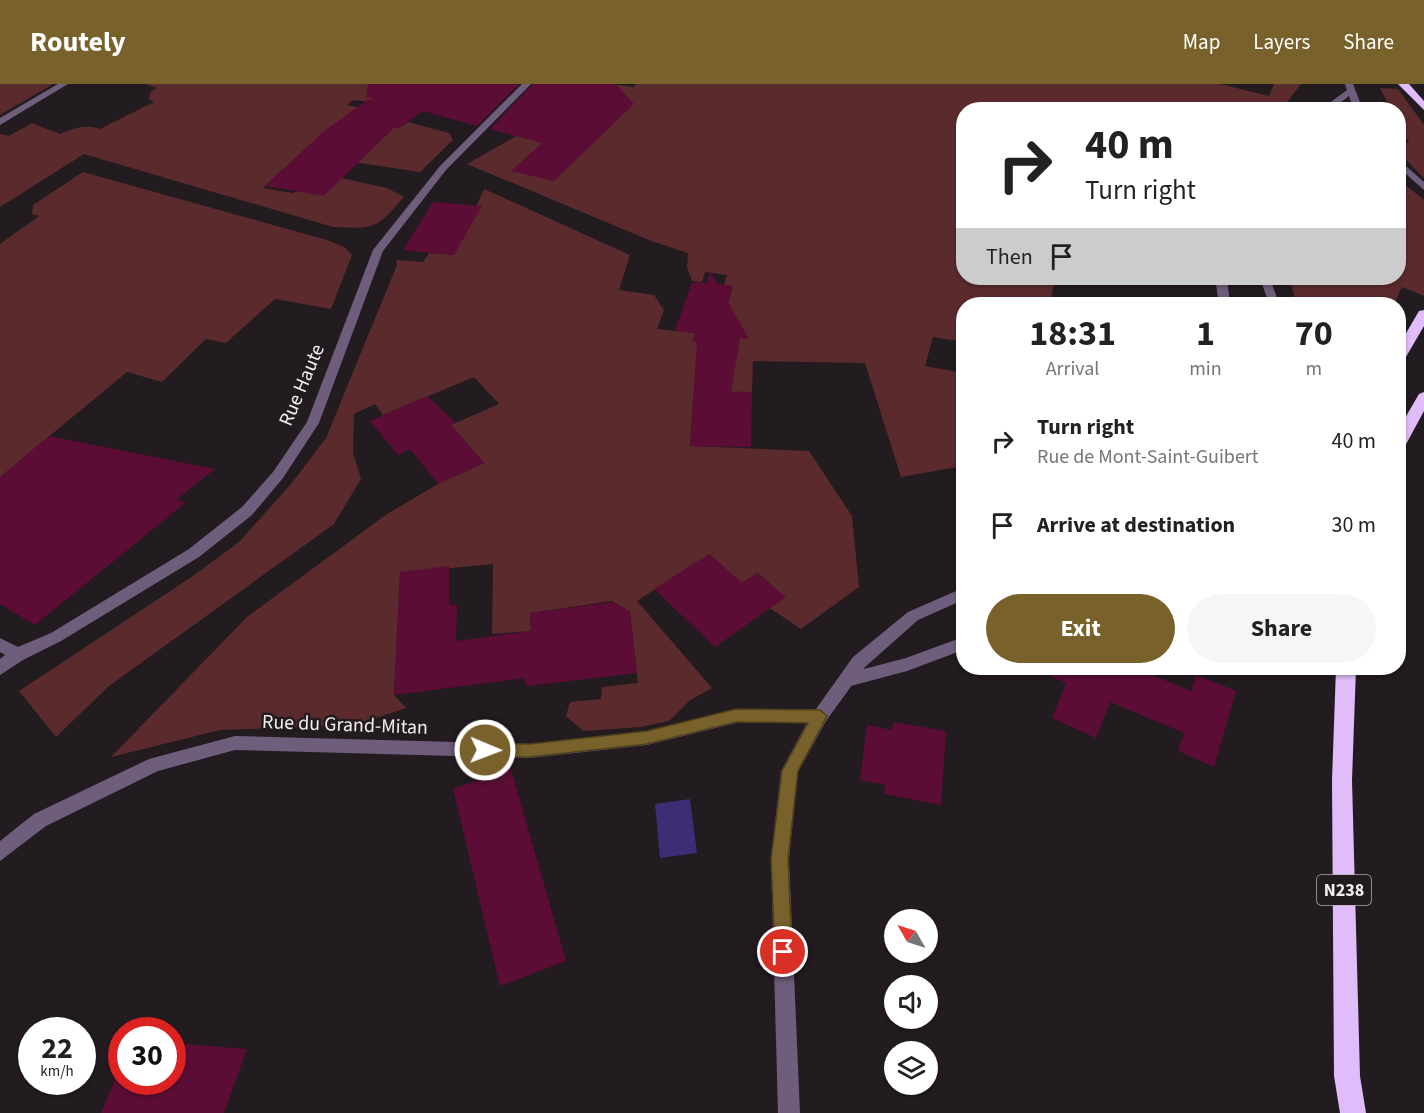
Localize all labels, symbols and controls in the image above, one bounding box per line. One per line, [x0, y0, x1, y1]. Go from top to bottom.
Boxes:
text: Routely [30, 22, 126, 62]
text: Map [1183, 27, 1220, 57]
text: Layers [1253, 27, 1310, 57]
text: Share [1343, 27, 1394, 57]
text: 40 m [1085, 115, 1174, 175]
icon: right [986, 126, 1064, 204]
text: Turn right [1085, 171, 1196, 210]
icon: arrive [1045, 240, 1078, 273]
text: Then [986, 241, 1033, 273]
text: 18:31 [1029, 308, 1116, 359]
text: 1 [1196, 308, 1215, 359]
text: 70 [1295, 308, 1333, 359]
street label: Rue Haute [272, 340, 332, 430]
text: Arrival [1046, 355, 1099, 383]
text: min [1189, 355, 1222, 383]
text: m [1305, 355, 1322, 383]
text: Turn right [1037, 411, 1134, 443]
icon: right [986, 425, 1019, 458]
text: 40 m [1331, 425, 1376, 457]
text: Rue de Mont-Saint-Guibert [1037, 443, 1259, 471]
icon: arrive [986, 509, 1019, 542]
text: Arrive at destination [1037, 509, 1235, 541]
text: 30 m [1331, 509, 1376, 541]
button: Exit [986, 594, 1175, 663]
button: Share [1187, 594, 1376, 663]
street label: Rue du Grand-Mitan [261, 708, 429, 742]
position arrow [453, 718, 517, 782]
road number: N238 [1317, 875, 1371, 905]
north arrow [884, 909, 938, 963]
map controls [884, 909, 938, 1095]
pin [757, 926, 808, 977]
icon: arrive [766, 935, 799, 968]
button: sound [884, 975, 938, 1029]
speed limit sign: 30 [108, 1017, 186, 1095]
text: 22 [41, 1027, 73, 1070]
button: layers [884, 1041, 938, 1095]
text: km/h [40, 1061, 74, 1082]

